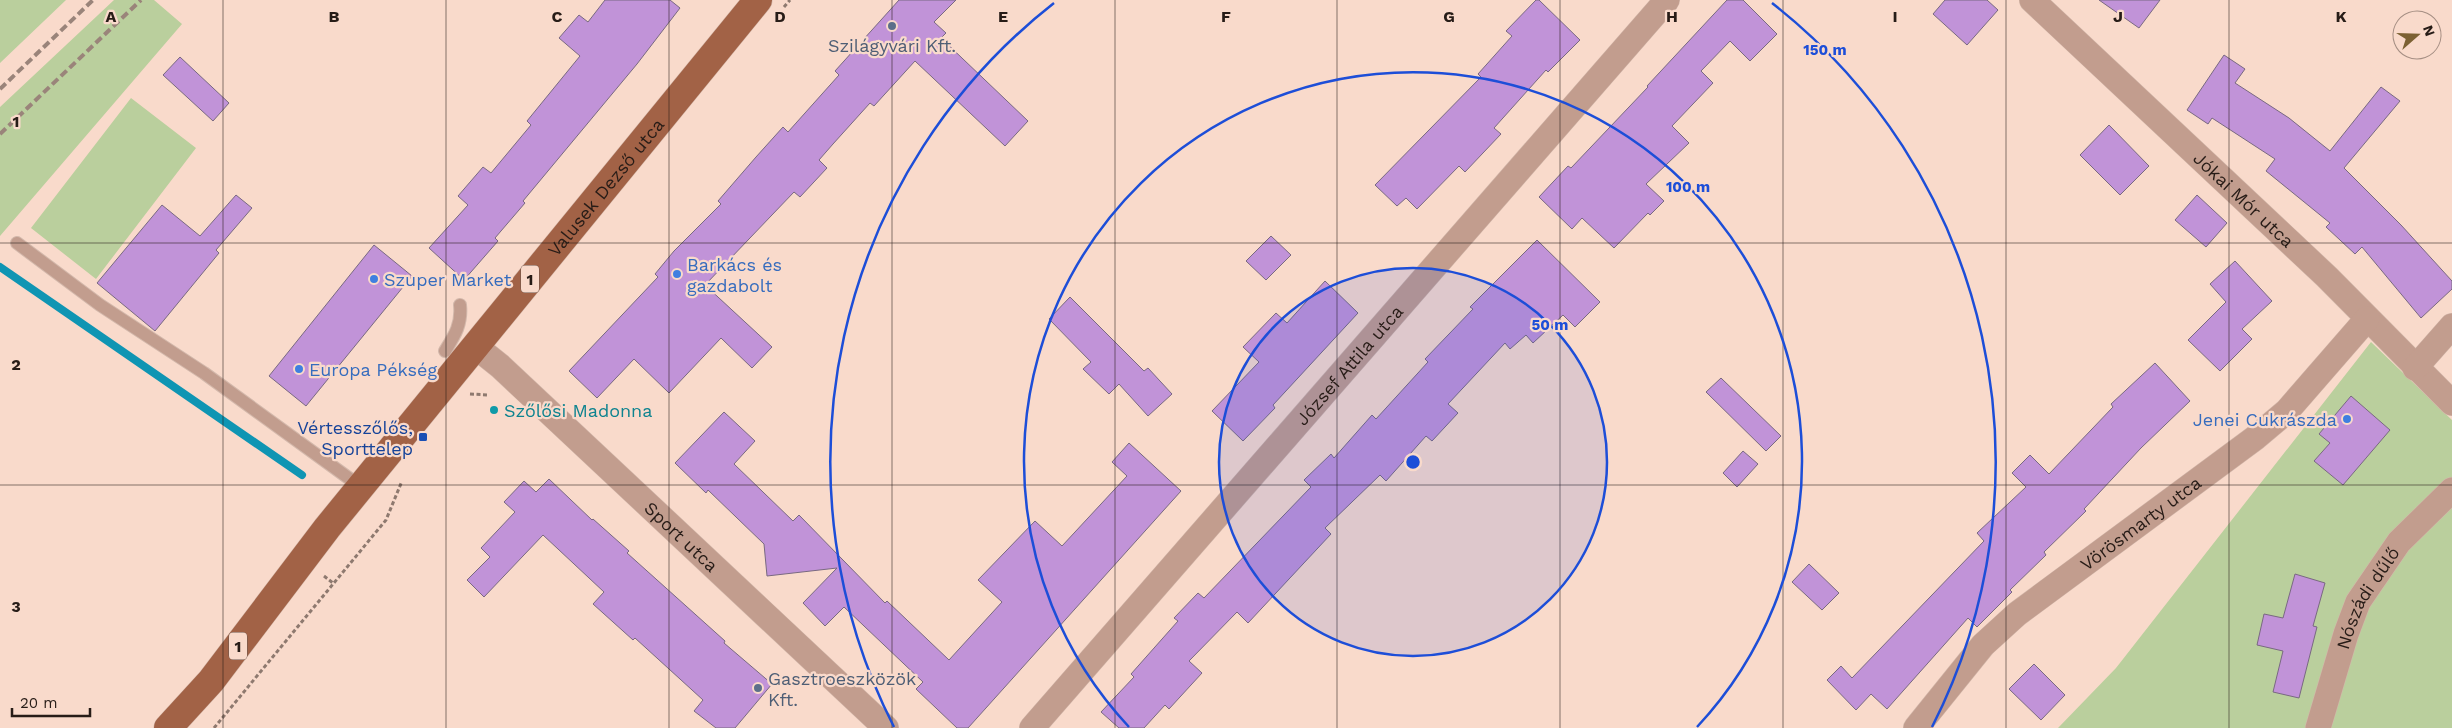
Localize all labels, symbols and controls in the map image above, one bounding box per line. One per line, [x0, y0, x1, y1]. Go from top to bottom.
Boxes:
text: A [106, 7, 117, 26]
text: B [329, 7, 340, 26]
text: C [552, 7, 563, 26]
text: D [774, 7, 786, 26]
text: E [998, 7, 1008, 26]
text: F [1221, 7, 1231, 26]
text: G [1443, 7, 1455, 26]
text: H [1666, 7, 1678, 26]
text: I [1892, 7, 1898, 26]
text: J [2113, 7, 2123, 26]
text: K [2335, 7, 2347, 26]
north arrow [2392, 10, 2442, 60]
marker: Szilágyvári Kft. [886, 20, 898, 32]
text: N [2420, 23, 2439, 38]
place label: Szilágyvári Kft. [828, 35, 956, 56]
text: 150 m [1803, 41, 1847, 59]
text: 1 [13, 112, 19, 131]
street label: Valusek Dezső utca [543, 114, 668, 260]
street label: Jókai Mór utca [2190, 147, 2299, 251]
text: 100 m [1666, 178, 1710, 196]
place label: Barkács és gazdabolt [687, 254, 782, 296]
road number: 1 [521, 266, 539, 292]
marker: Barkács és gazdabolt [671, 268, 683, 280]
place label: Szuper Market [384, 269, 512, 290]
marker: Szuper Market [368, 273, 380, 285]
street label: József Attila utca [1291, 300, 1407, 429]
text: 50 m [1532, 316, 1568, 334]
text: 2 [11, 355, 21, 374]
place label: Europa Pékség [309, 359, 437, 380]
marker: Europa Pékség [293, 363, 305, 375]
place label: Szőlősi Madonna [504, 400, 652, 421]
marker: Szőlősi Madonna [488, 404, 500, 416]
place label: Jenei Cukrászda [2193, 409, 2337, 430]
marker: Jenei Cukrászda [2341, 413, 2353, 425]
place label: Vértesszőlős, Sporttelep [297, 417, 413, 459]
marker: Vértesszőlős, Sporttelep [417, 431, 429, 443]
centre of rings [1404, 453, 1422, 471]
street label: Vörösmarty utca [2076, 471, 2205, 574]
street label: Sport utca [641, 497, 723, 576]
street label: Nószádi dűlő [2332, 543, 2403, 652]
text: 3 [11, 597, 21, 616]
road number: 1 [229, 632, 247, 659]
place label: Gasztroeszközök Kft. [768, 668, 916, 710]
marker: Gasztroeszközök Kft. [752, 682, 764, 694]
scale bar [12, 686, 90, 718]
text: 20 m [20, 694, 58, 712]

